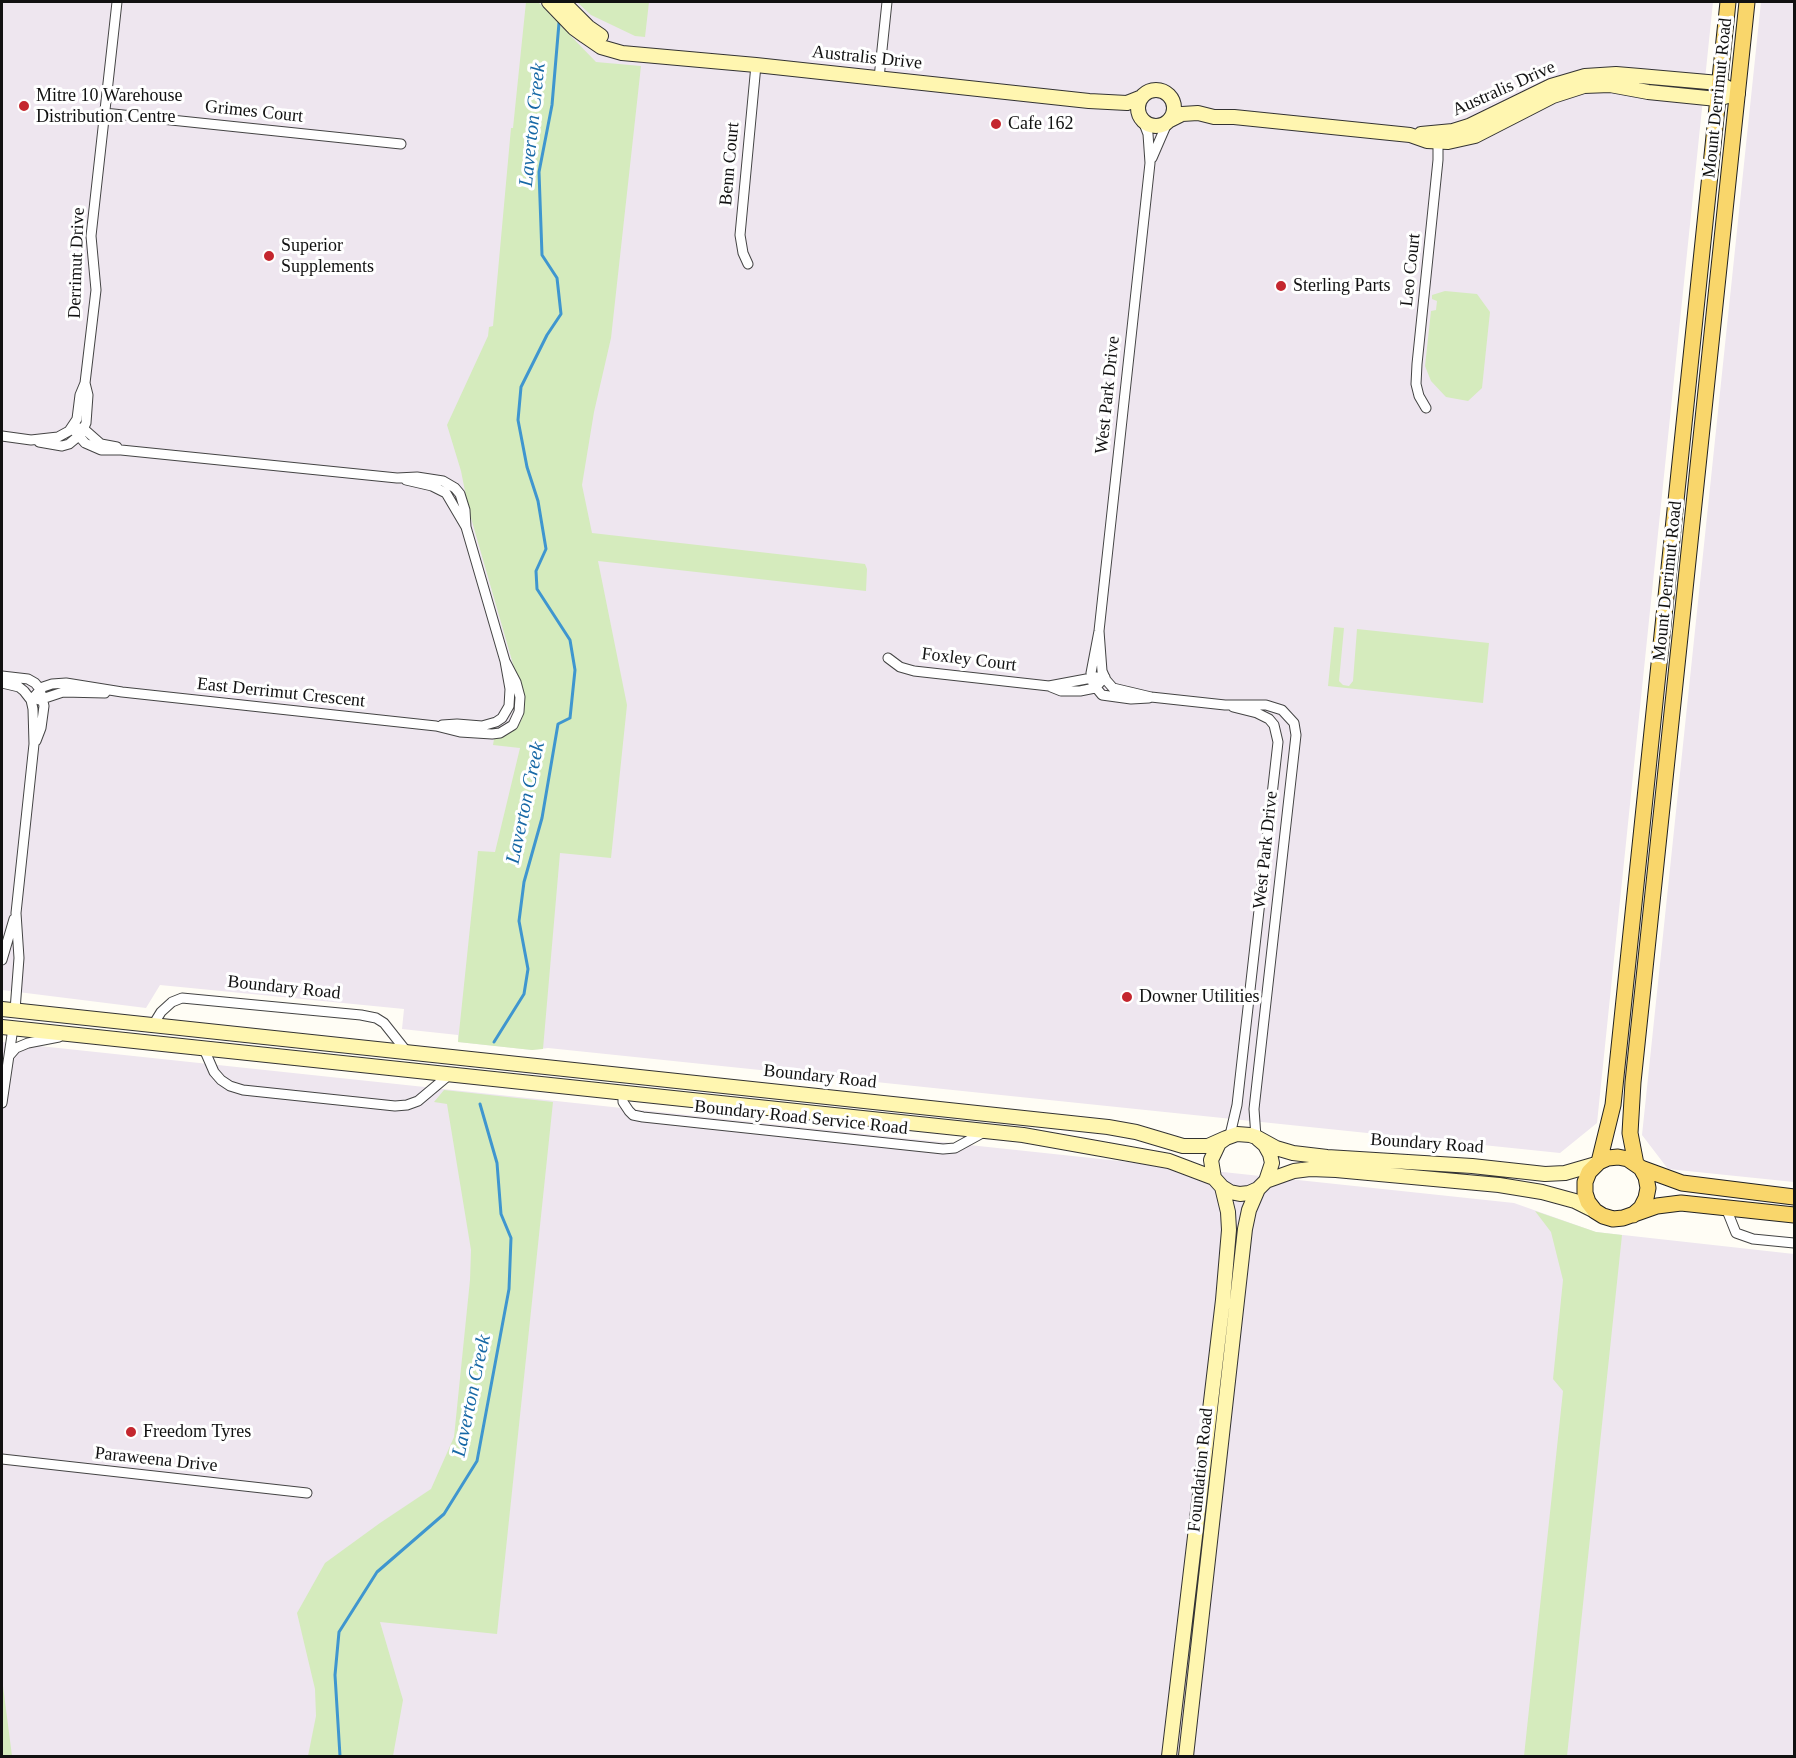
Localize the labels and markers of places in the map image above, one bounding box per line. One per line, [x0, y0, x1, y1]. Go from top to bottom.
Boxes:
place label: Mitre 10 Warehouse Distribution Centre [36, 85, 183, 128]
marker: Mitre 10 Warehouse Distribution Centre [17, 99, 31, 113]
place label: Cafe 162 [1008, 113, 1073, 135]
marker: Cafe 162 [989, 117, 1003, 131]
place label: Superior Supplements [281, 235, 374, 278]
marker: Superior Supplements [262, 249, 276, 263]
place label: Sterling Parts [1293, 275, 1390, 297]
marker: Sterling Parts [1274, 279, 1288, 293]
place label: Downer Utilities [1139, 986, 1259, 1008]
marker: Downer Utilities [1120, 990, 1134, 1004]
place label: Freedom Tyres [143, 1421, 251, 1443]
marker: Freedom Tyres [124, 1425, 138, 1439]

